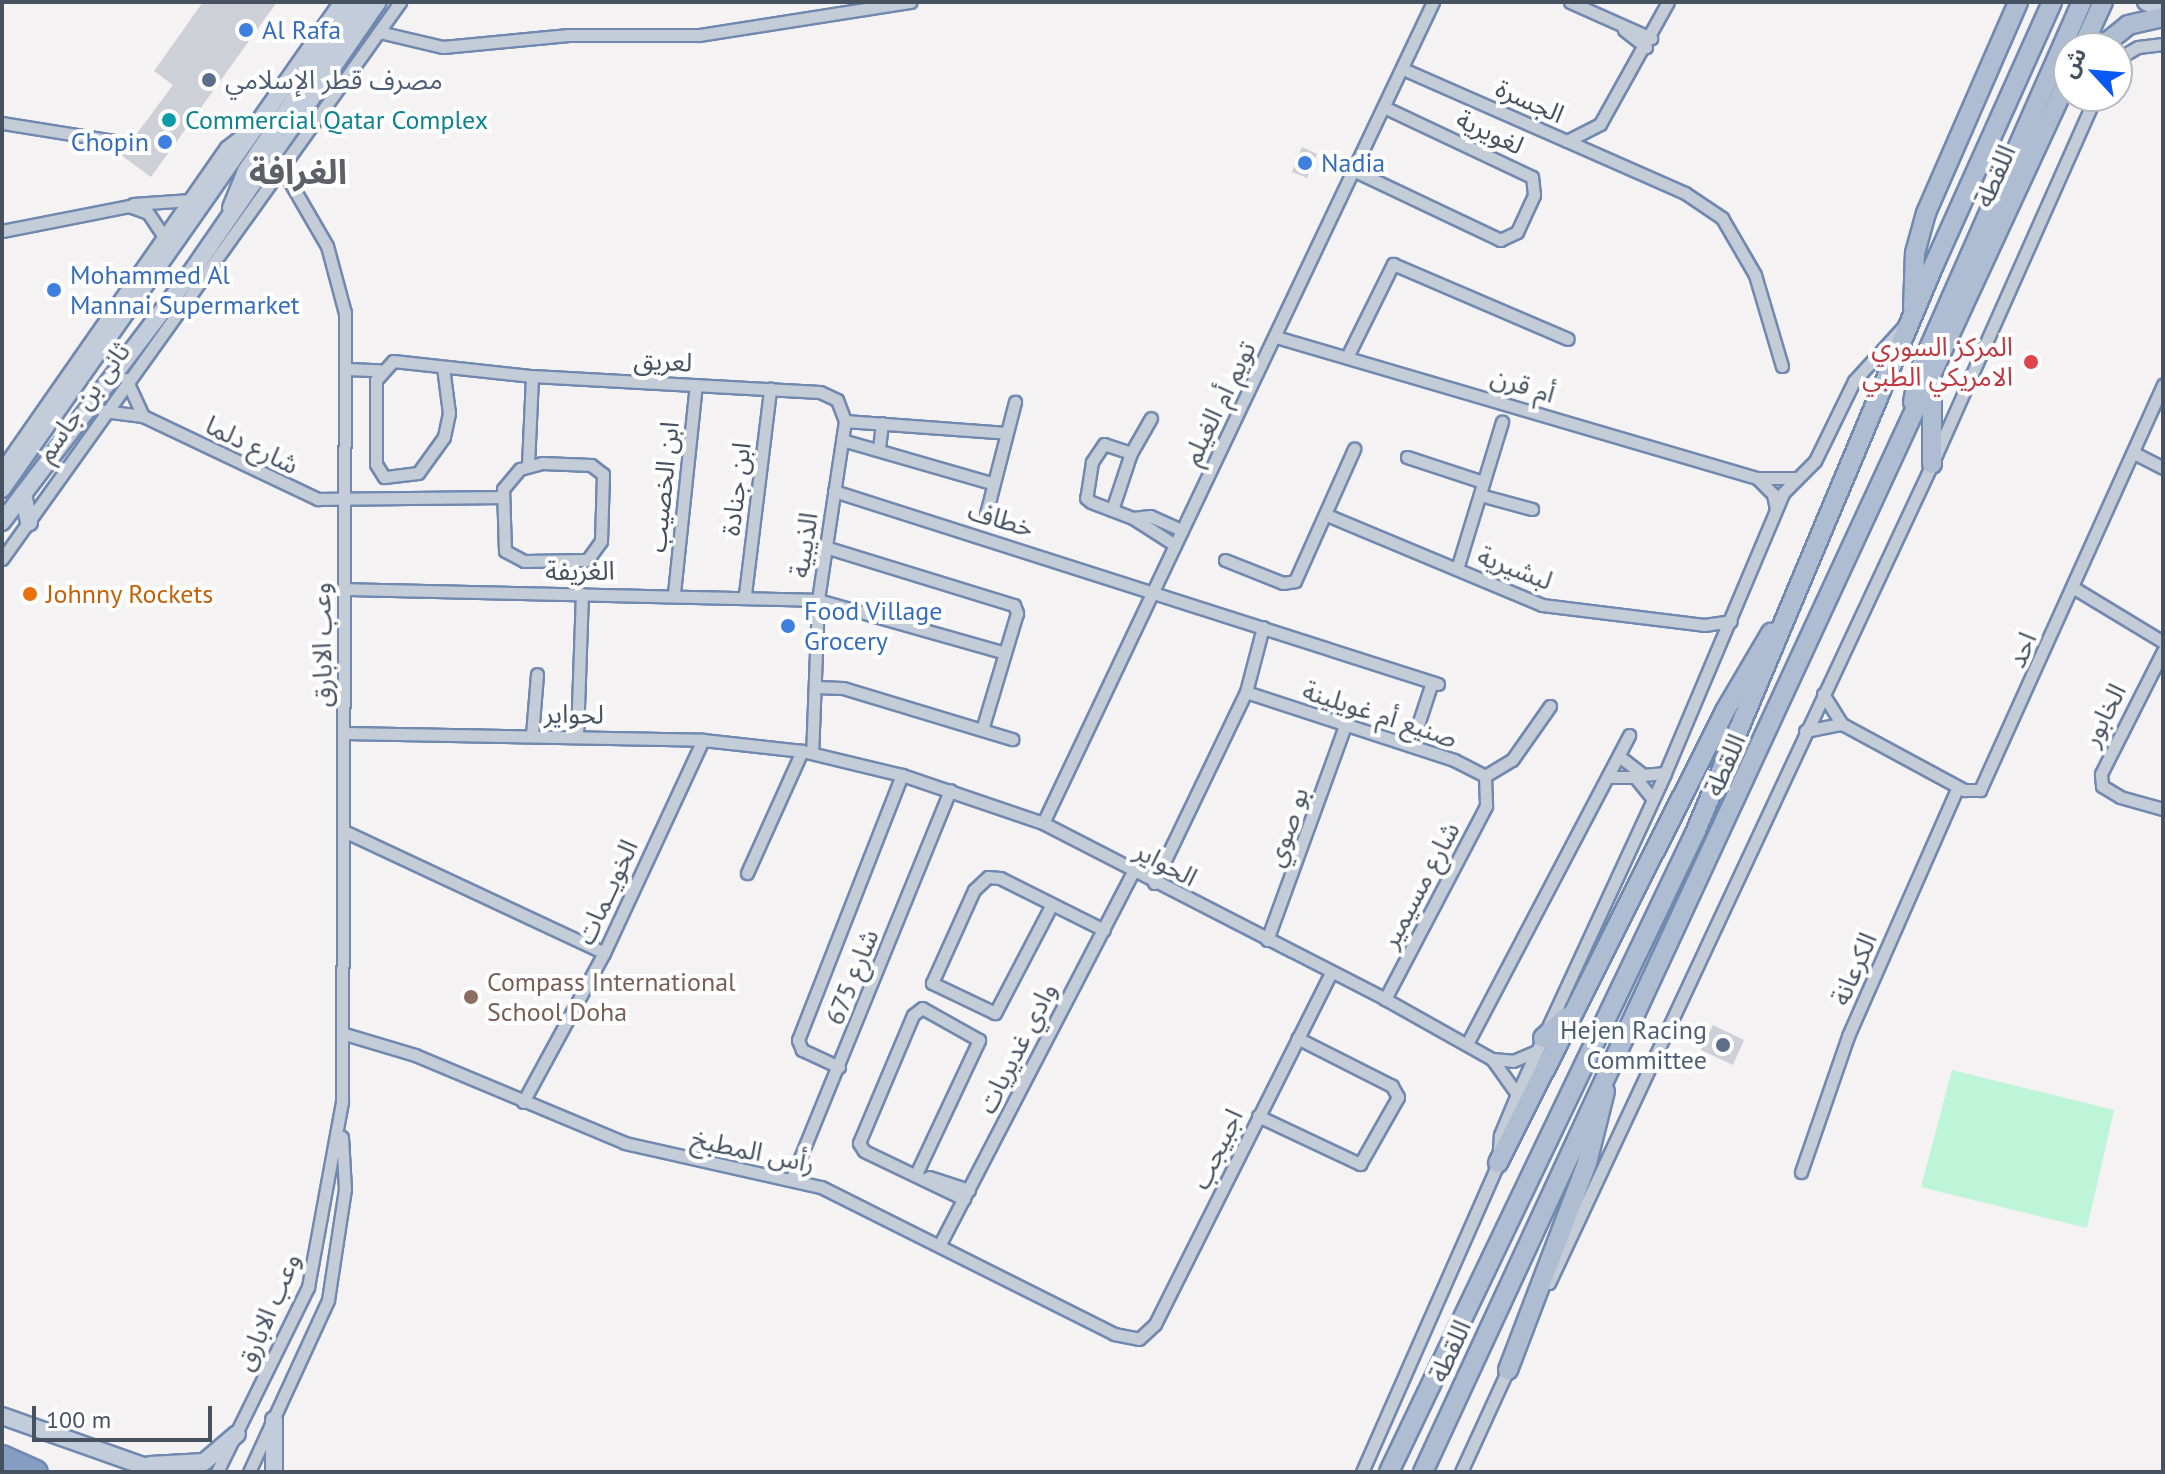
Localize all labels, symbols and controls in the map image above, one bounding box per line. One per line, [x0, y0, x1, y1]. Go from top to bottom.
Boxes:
place label: Al Rafa [262, 14, 341, 46]
marker: Al Rafa [237, 21, 255, 39]
north arrow [2053, 32, 2133, 112]
text: ش [2054, 43, 2092, 82]
place label: مصرف قطر الإسلامي [225, 64, 443, 96]
marker: مصرف قطر الإسلامي [200, 71, 218, 89]
street label: الجسرة [1491, 72, 1569, 130]
street label: لغويرية [1452, 103, 1528, 161]
place label: Commercial Qatar Complex [185, 104, 488, 136]
marker: Commercial Qatar Complex [160, 111, 178, 129]
place label: Chopin [71, 126, 149, 158]
marker: Chopin [156, 133, 174, 151]
street label: اللقطة [1968, 140, 2022, 212]
place label: Nadia [1321, 147, 1385, 179]
district label: الغرافة [249, 152, 347, 192]
marker: Nadia [1296, 154, 1314, 172]
place label: Mohammed Al Mannai Supermarket [70, 259, 300, 320]
marker: Mohammed Al Mannai Supermarket [45, 281, 63, 299]
place label: المركز السوري الامريكي الطبي [1862, 331, 2013, 392]
street label: تويم أم الغيلم [1176, 336, 1262, 470]
street label: ثانى بن جاسم [29, 337, 137, 467]
street label: لعريق [633, 344, 693, 378]
marker: المركز السوري الامريكي الطبي [2020, 351, 2042, 373]
street label: أم قرن [1487, 361, 1559, 409]
street label: شارع دلما [201, 409, 303, 481]
street label: ابن الخصيب [641, 420, 685, 554]
street label: ابن جنادة [715, 441, 757, 537]
street label: خطاف [964, 494, 1038, 544]
street label: الذيبية [783, 510, 825, 580]
street label: لبشيرية [1473, 540, 1557, 596]
street label: الغريفة [545, 555, 615, 587]
place label: Johnny Rockets [46, 578, 214, 610]
street label: وعب الابارق [305, 582, 339, 708]
marker: Johnny Rockets [21, 585, 39, 603]
place label: Food Village Grocery [804, 595, 943, 656]
marker: Food Village Grocery [779, 617, 797, 635]
street label: احد [2001, 628, 2043, 672]
street label: صنيع أم غويلينة [1299, 674, 1461, 754]
street label: الخابور [2075, 679, 2133, 751]
street label: لحواير [544, 698, 604, 730]
street label: اللقطة [1698, 729, 1752, 801]
street label: بو صوي [1259, 783, 1315, 871]
street label: شارع مسيمير [1374, 817, 1466, 953]
street label: الخويــمات [569, 835, 645, 949]
street label: الحواير [1130, 835, 1202, 893]
street label: شارع 675 [819, 925, 885, 1029]
street label: الكرعانة [1824, 928, 1884, 1010]
place label: Compass International School Doha [487, 966, 736, 1028]
street label: وادي غديريات [971, 978, 1063, 1118]
marker: Compass International School Doha [462, 988, 480, 1006]
place label: Hejen Racing Committee [1560, 1014, 1707, 1076]
marker: Hejen Racing Committee [1714, 1036, 1732, 1054]
street label: اجبيجب [1184, 1104, 1250, 1194]
street label: رأس المطبخ [688, 1123, 818, 1179]
street label: وعب الابارق [229, 1248, 307, 1376]
street label: اللقطة [1422, 1315, 1478, 1387]
scale bar [36, 1390, 216, 1440]
text: 100 m [46, 1404, 111, 1435]

